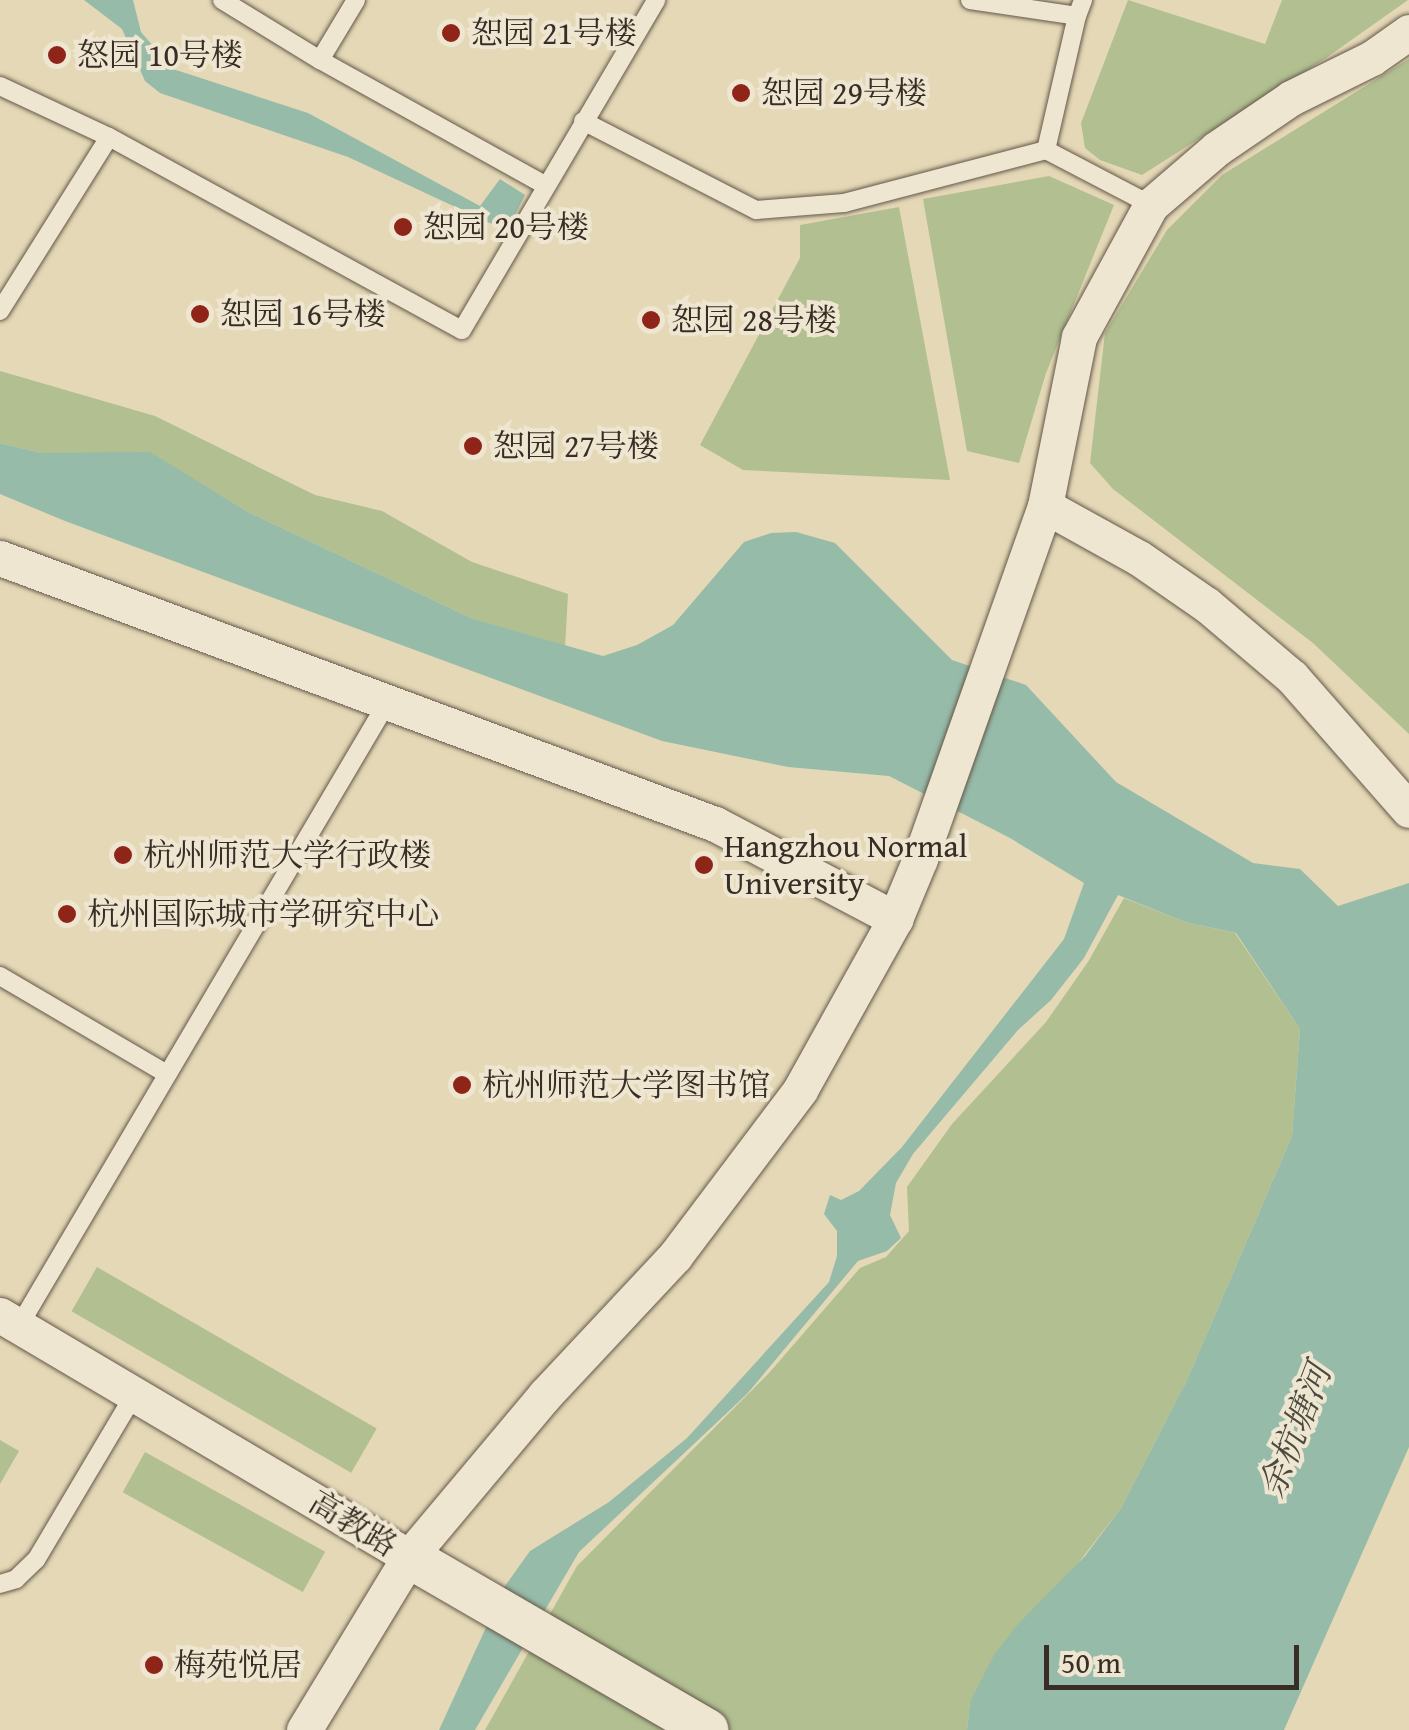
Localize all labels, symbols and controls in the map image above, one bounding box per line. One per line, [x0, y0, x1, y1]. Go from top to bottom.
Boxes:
place label: 恕园 21号楼 [471, 14, 637, 52]
marker: 恕园 21号楼 [440, 22, 462, 44]
place label: 怒园 10号楼 [77, 36, 243, 74]
marker: 怒园 10号楼 [46, 44, 68, 66]
place label: 恕园 29号楼 [761, 74, 927, 112]
marker: 恕园 29号楼 [730, 82, 752, 104]
place label: 恕园 20号楼 [423, 208, 589, 246]
marker: 恕园 20号楼 [392, 216, 414, 238]
place label: 恕园 16号楼 [220, 295, 386, 333]
place label: 恕园 28号楼 [671, 301, 837, 339]
marker: 恕园 16号楼 [189, 303, 211, 325]
marker: 恕园 28号楼 [640, 309, 662, 331]
place label: 恕园 27号楼 [493, 427, 659, 465]
marker: 恕园 27号楼 [462, 435, 484, 457]
place label: Hangzhou Normal University [724, 828, 968, 903]
place label: 杭州师范大学行政楼 [143, 836, 431, 874]
marker: 杭州师范大学行政楼 [112, 844, 134, 866]
marker: Hangzhou Normal University [693, 854, 715, 876]
place label: 杭州国际城市学研究中心 [87, 895, 439, 933]
marker: 杭州国际城市学研究中心 [56, 903, 78, 925]
place label: 杭州师范大学图书馆 [482, 1066, 770, 1104]
marker: 杭州师范大学图书馆 [451, 1074, 473, 1096]
water label: 余杭塘河 [1250, 1358, 1340, 1504]
street label: 高教路 [302, 1483, 404, 1565]
scale bar [1049, 1625, 1304, 1687]
text: 50 m [1061, 1640, 1121, 1684]
place label: 梅苑悦居 [174, 1646, 302, 1684]
marker: 梅苑悦居 [143, 1654, 165, 1676]

